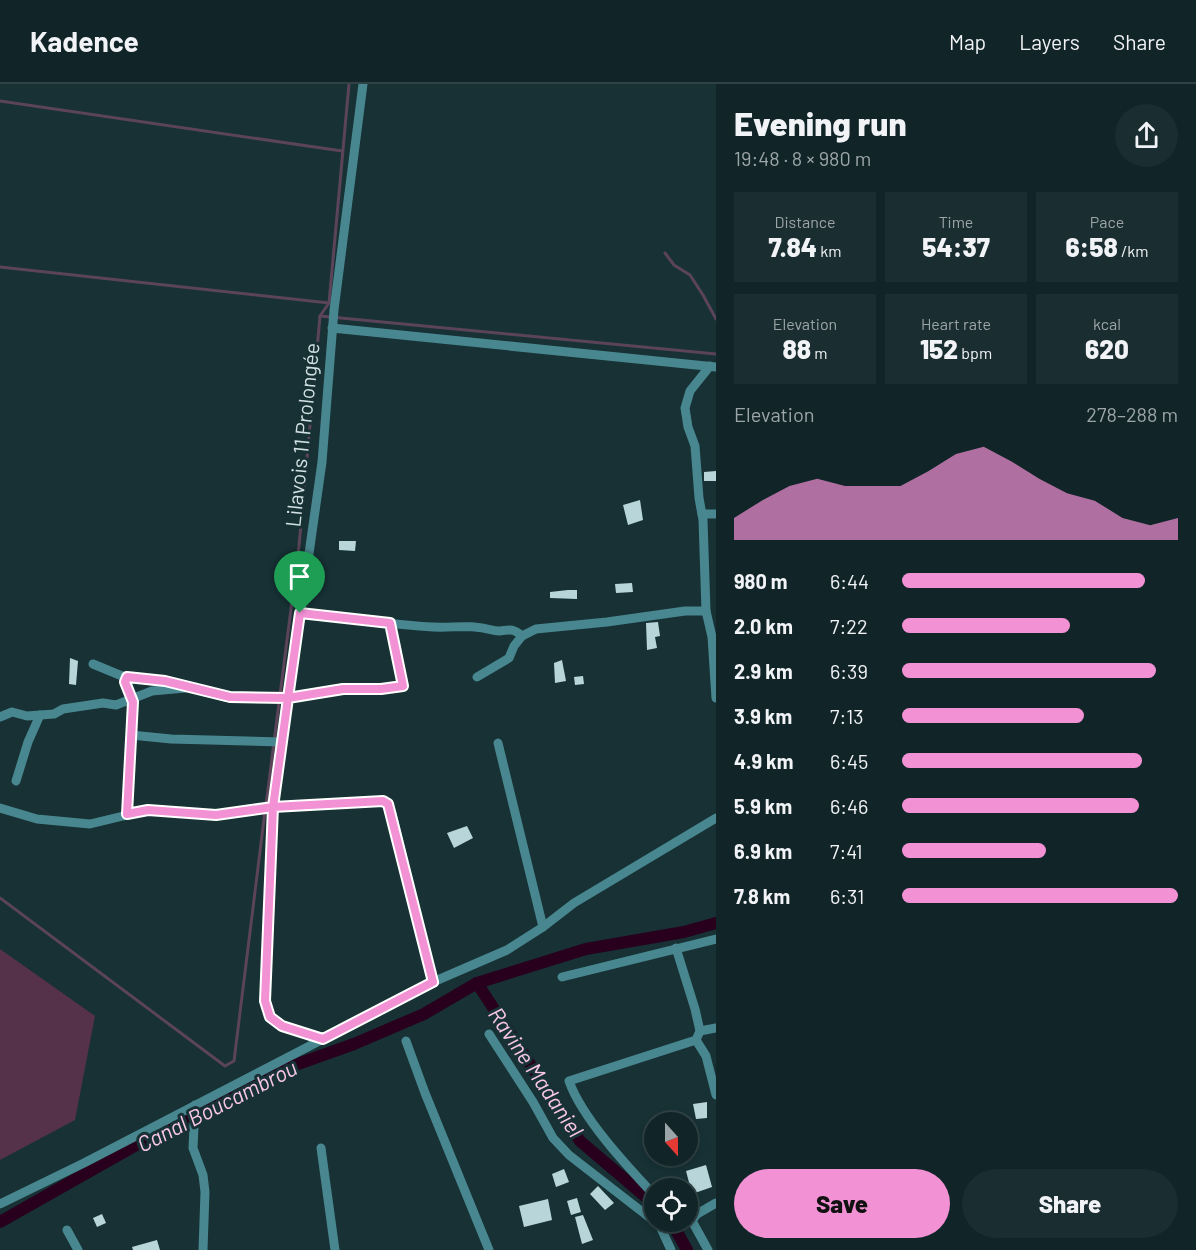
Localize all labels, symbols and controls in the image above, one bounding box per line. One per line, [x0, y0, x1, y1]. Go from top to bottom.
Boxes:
text: Kadence [30, 24, 139, 58]
text: Map [949, 29, 986, 54]
text: Layers [1019, 29, 1080, 54]
text: Share [1113, 29, 1166, 54]
text: Evening run [734, 103, 907, 143]
button: share [1115, 104, 1178, 167]
text: 19:48 · 8 × 980 m [734, 146, 871, 170]
text: Distance [775, 212, 835, 231]
text: Time [939, 212, 973, 231]
text: Pace [1090, 212, 1124, 231]
text: 7.84 [768, 231, 817, 262]
text: 54:37 [922, 231, 990, 262]
text: 6:58 [1065, 231, 1118, 262]
text: km [817, 241, 842, 260]
text: /km [1118, 241, 1149, 260]
text: Elevation [773, 314, 837, 333]
text: Heart rate [921, 314, 991, 333]
text: kcal [1093, 314, 1121, 333]
text: 88 [783, 333, 811, 364]
text: 152 [920, 333, 958, 364]
text: 620 [1085, 333, 1129, 364]
street label: Lilavois 11 Prolongée [279, 342, 324, 528]
text: m [811, 343, 828, 362]
text: bpm [958, 343, 992, 362]
text: Elevation [734, 402, 815, 426]
text: 278–288 m [1086, 402, 1178, 426]
pin [274, 551, 325, 613]
icon: arrive [283, 560, 316, 593]
text: 980 m [734, 569, 788, 593]
text: 6:44 [830, 569, 869, 593]
text: 2.0 km [734, 614, 793, 638]
text: 7:22 [830, 614, 868, 638]
text: 2.9 km [734, 659, 793, 683]
text: 6:39 [830, 659, 868, 683]
text: 3.9 km [734, 704, 792, 728]
text: 7:13 [830, 704, 864, 728]
text: 4.9 km [734, 749, 793, 773]
text: 6:45 [830, 749, 868, 773]
text: 5.9 km [734, 794, 792, 818]
text: 6:46 [830, 794, 868, 818]
text: 6.9 km [734, 839, 792, 863]
text: 7:41 [830, 839, 862, 863]
text: 7.8 km [734, 884, 790, 908]
text: 6:31 [830, 884, 864, 908]
water label: Ravine Madaniel [484, 1002, 590, 1141]
water label: Canal Boucambrou [132, 1054, 301, 1157]
north arrow [644, 1112, 698, 1166]
map controls [644, 1112, 698, 1232]
button: Save [734, 1169, 950, 1238]
button: Share [962, 1169, 1178, 1238]
button: locate [644, 1178, 698, 1232]

